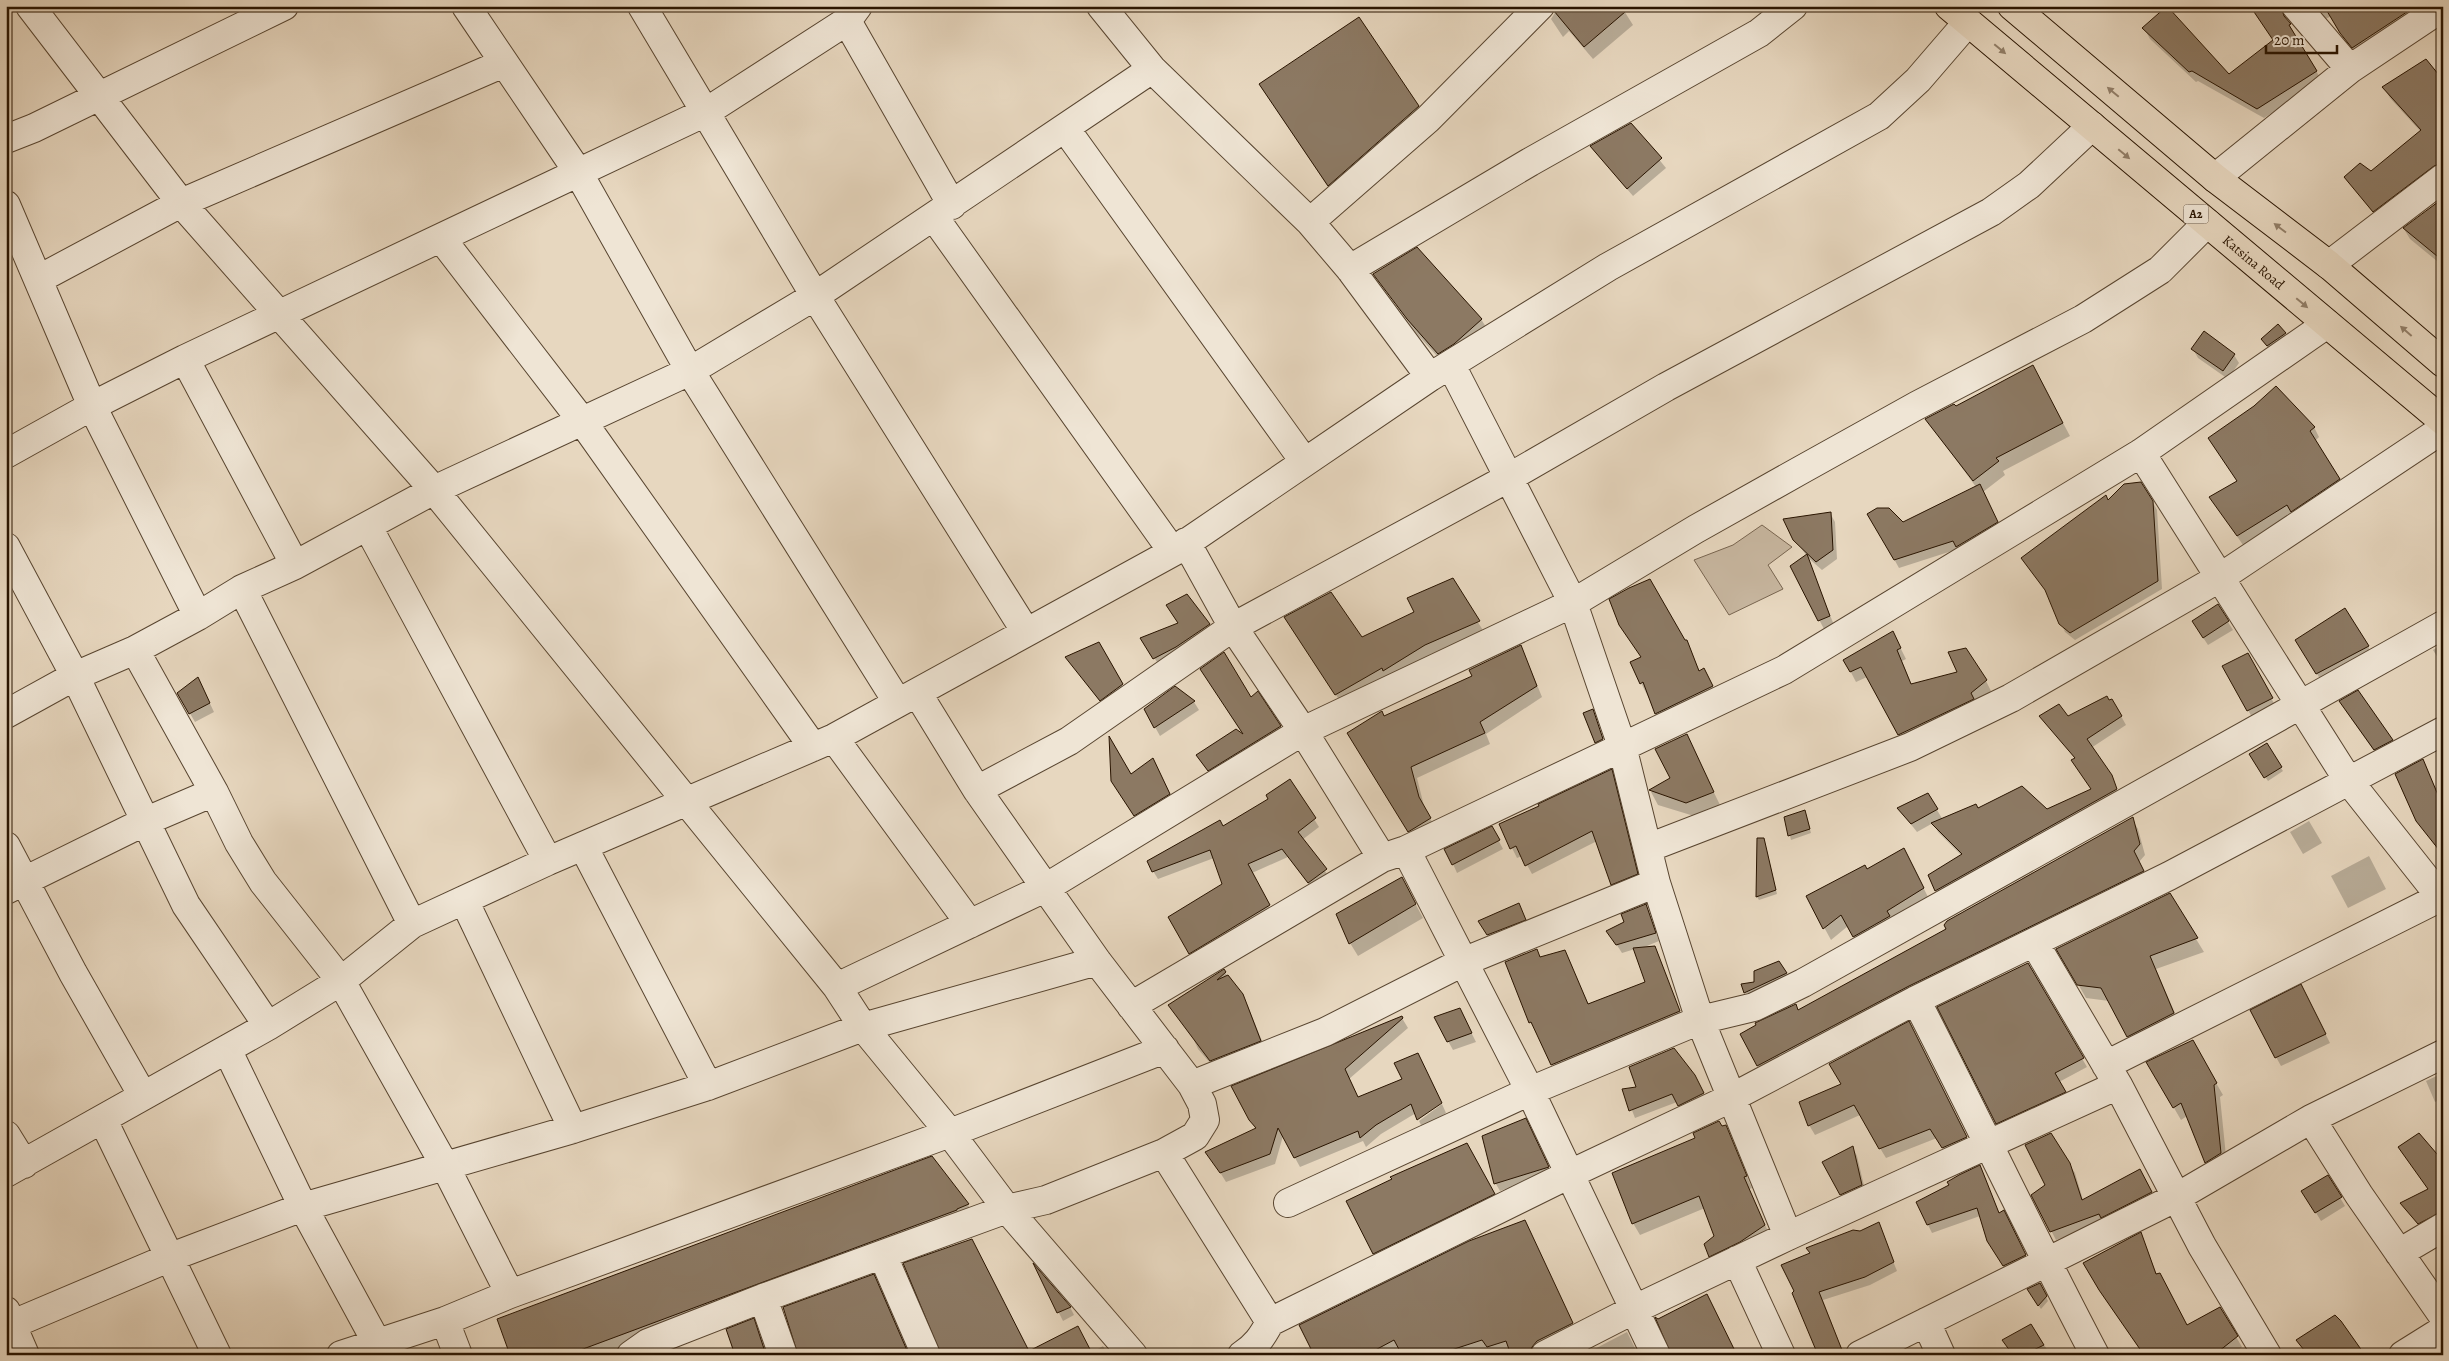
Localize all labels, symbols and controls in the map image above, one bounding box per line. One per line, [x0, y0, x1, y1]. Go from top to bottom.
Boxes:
scale bar [2266, 22, 2338, 54]
text: 20 m [2274, 30, 2305, 50]
one-way arrow [1993, 43, 2006, 54]
one-way arrow [2108, 86, 2120, 98]
one-way arrow [2117, 148, 2130, 159]
road number: A2 [2184, 204, 2208, 223]
one-way arrow [2274, 222, 2287, 233]
street label: Katsina Road [2218, 231, 2289, 294]
one-way arrow [2295, 298, 2308, 309]
one-way arrow [2399, 325, 2412, 336]

